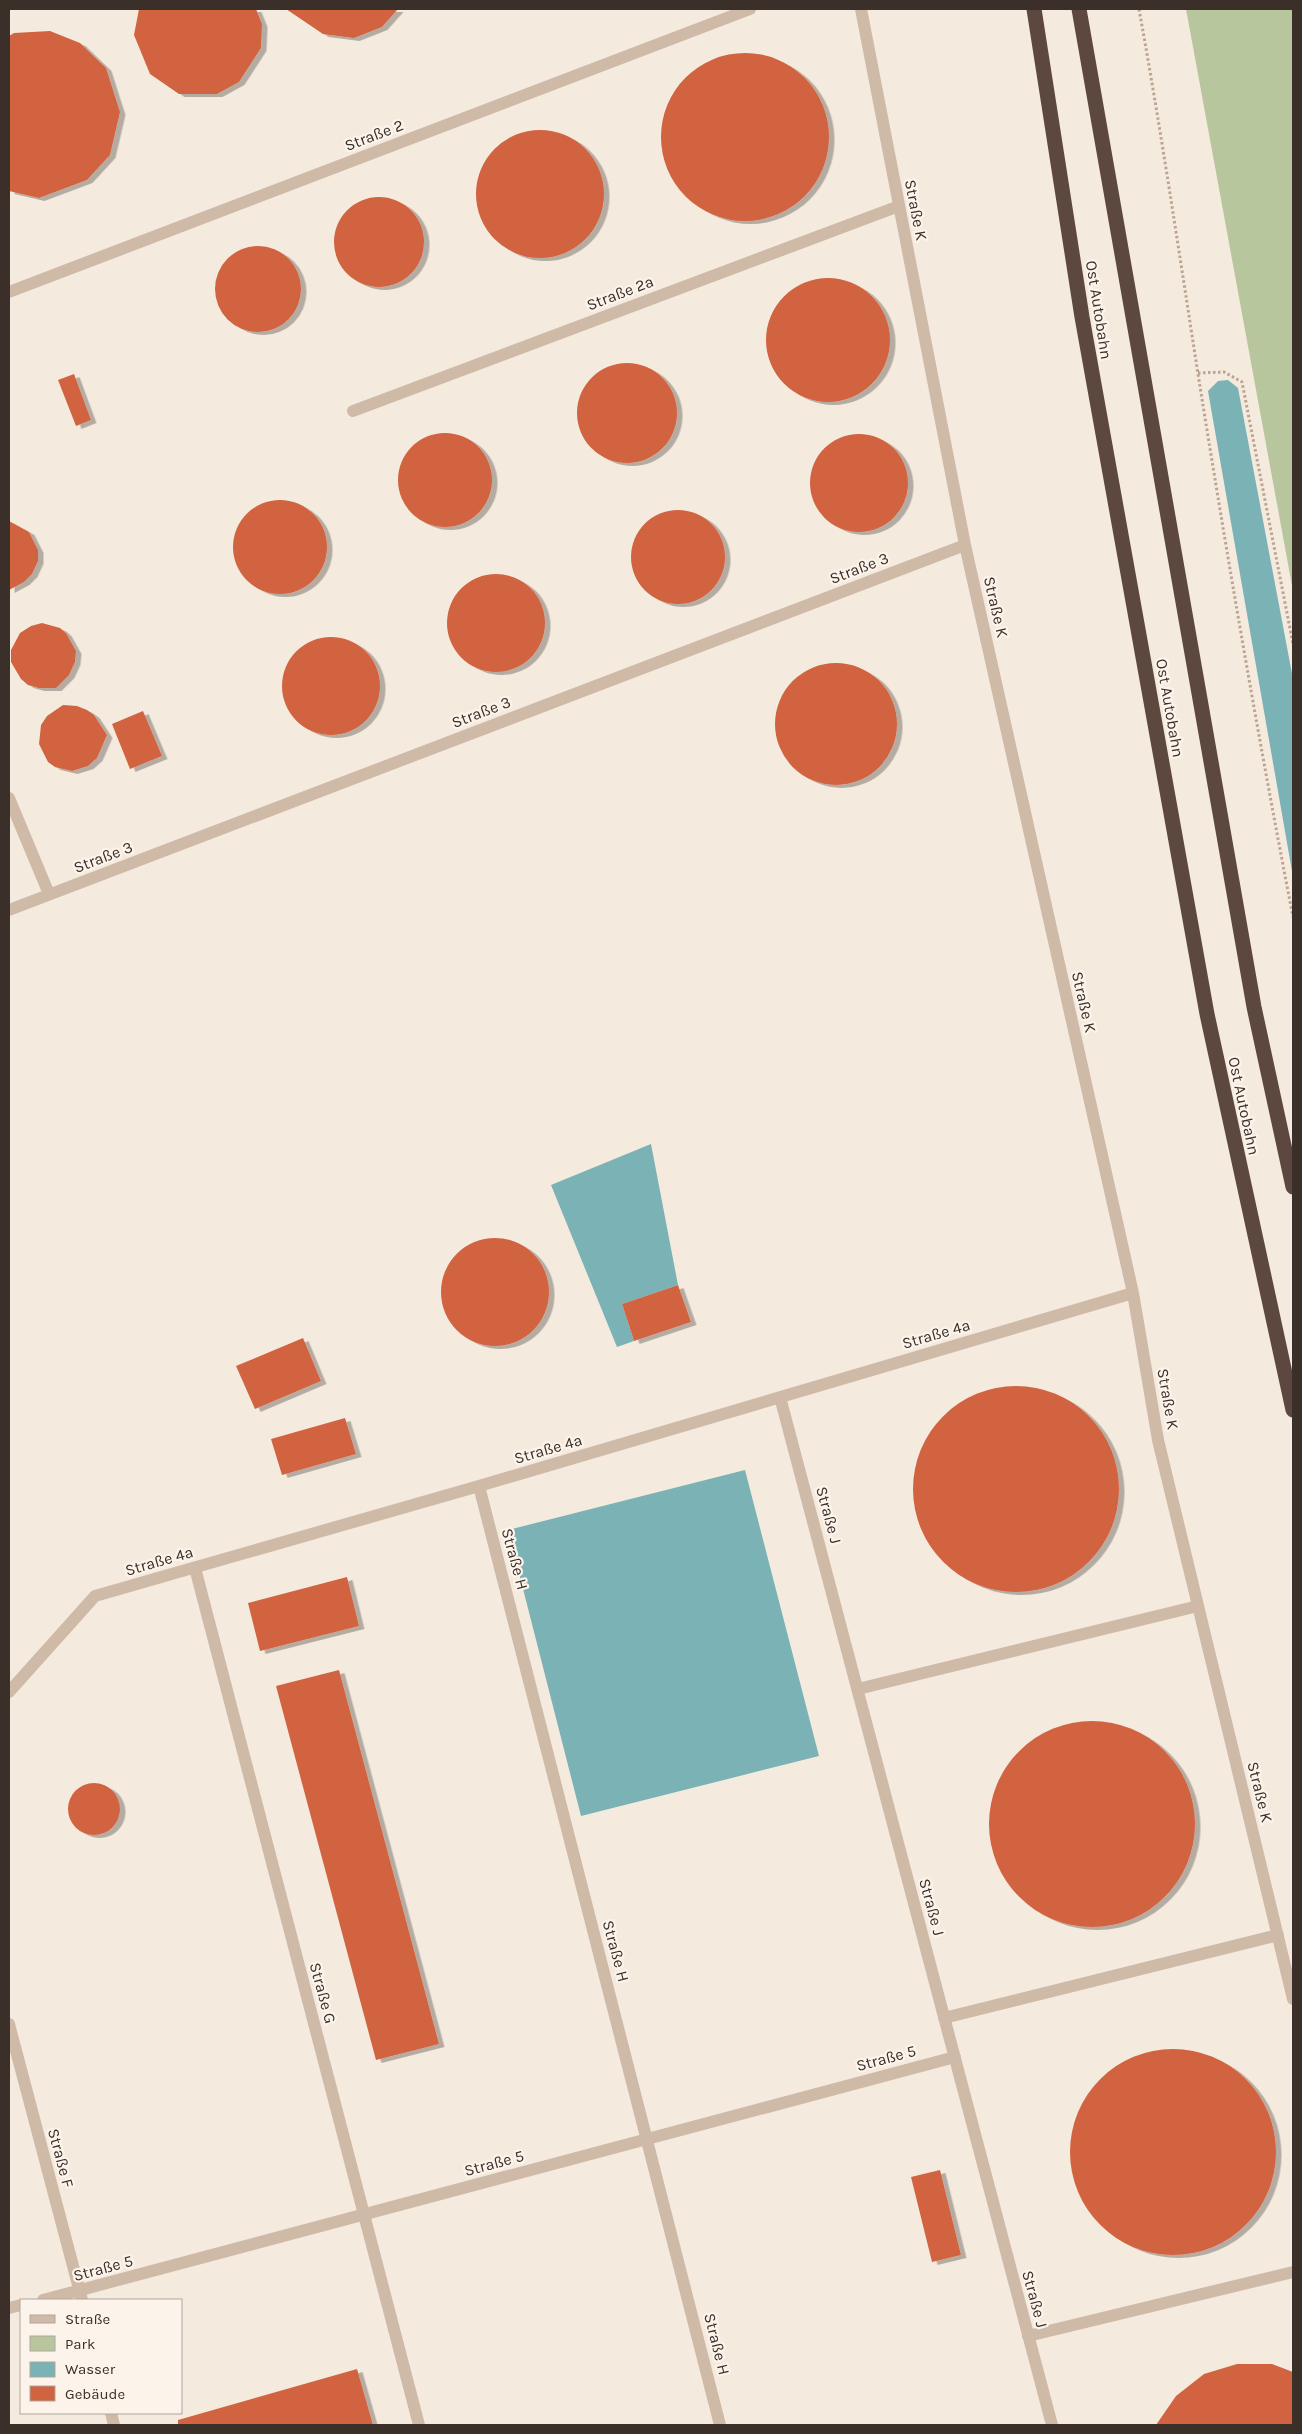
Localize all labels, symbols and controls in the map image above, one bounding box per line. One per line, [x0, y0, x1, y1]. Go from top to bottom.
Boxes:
street label: Straße 2 [342, 115, 406, 155]
street label: Straße K [901, 178, 931, 242]
street label: Ost Autobahn [1082, 259, 1116, 361]
street label: Straße 2a [584, 272, 656, 314]
street label: Straße 3 [827, 548, 891, 588]
street label: Straße K [980, 575, 1012, 640]
street label: Ost Autobahn [1152, 657, 1188, 759]
street label: Straße 3 [449, 692, 513, 732]
street label: Straße 3 [71, 837, 135, 877]
street label: Straße K [1068, 970, 1100, 1035]
street label: Ost Autobahn [1224, 1055, 1264, 1157]
street label: Straße 4a [900, 1315, 972, 1353]
street label: Straße K [1153, 1367, 1183, 1431]
street label: Straße 4a [512, 1430, 584, 1468]
street label: Straße J [812, 1484, 846, 1546]
street label: Straße H [498, 1526, 532, 1592]
street label: Straße 4a [123, 1542, 195, 1580]
street label: Straße K [1243, 1760, 1277, 1825]
street label: Straße J [915, 1876, 949, 1938]
street label: Straße H [599, 1918, 633, 1984]
street label: Straße G [306, 1960, 340, 2026]
street label: Straße 5 [854, 2041, 918, 2075]
street label: Straße F [44, 2126, 78, 2190]
street label: Straße 5 [462, 2146, 526, 2180]
street label: Straße 5 [71, 2251, 135, 2285]
street label: Straße J [1018, 2268, 1052, 2330]
legend [20, 2299, 182, 2414]
text: Straße [65, 2310, 110, 2328]
street label: Straße H [700, 2311, 734, 2377]
text: Park [65, 2335, 95, 2353]
text: Wasser [65, 2360, 116, 2378]
text: Gebäude [65, 2385, 125, 2403]

